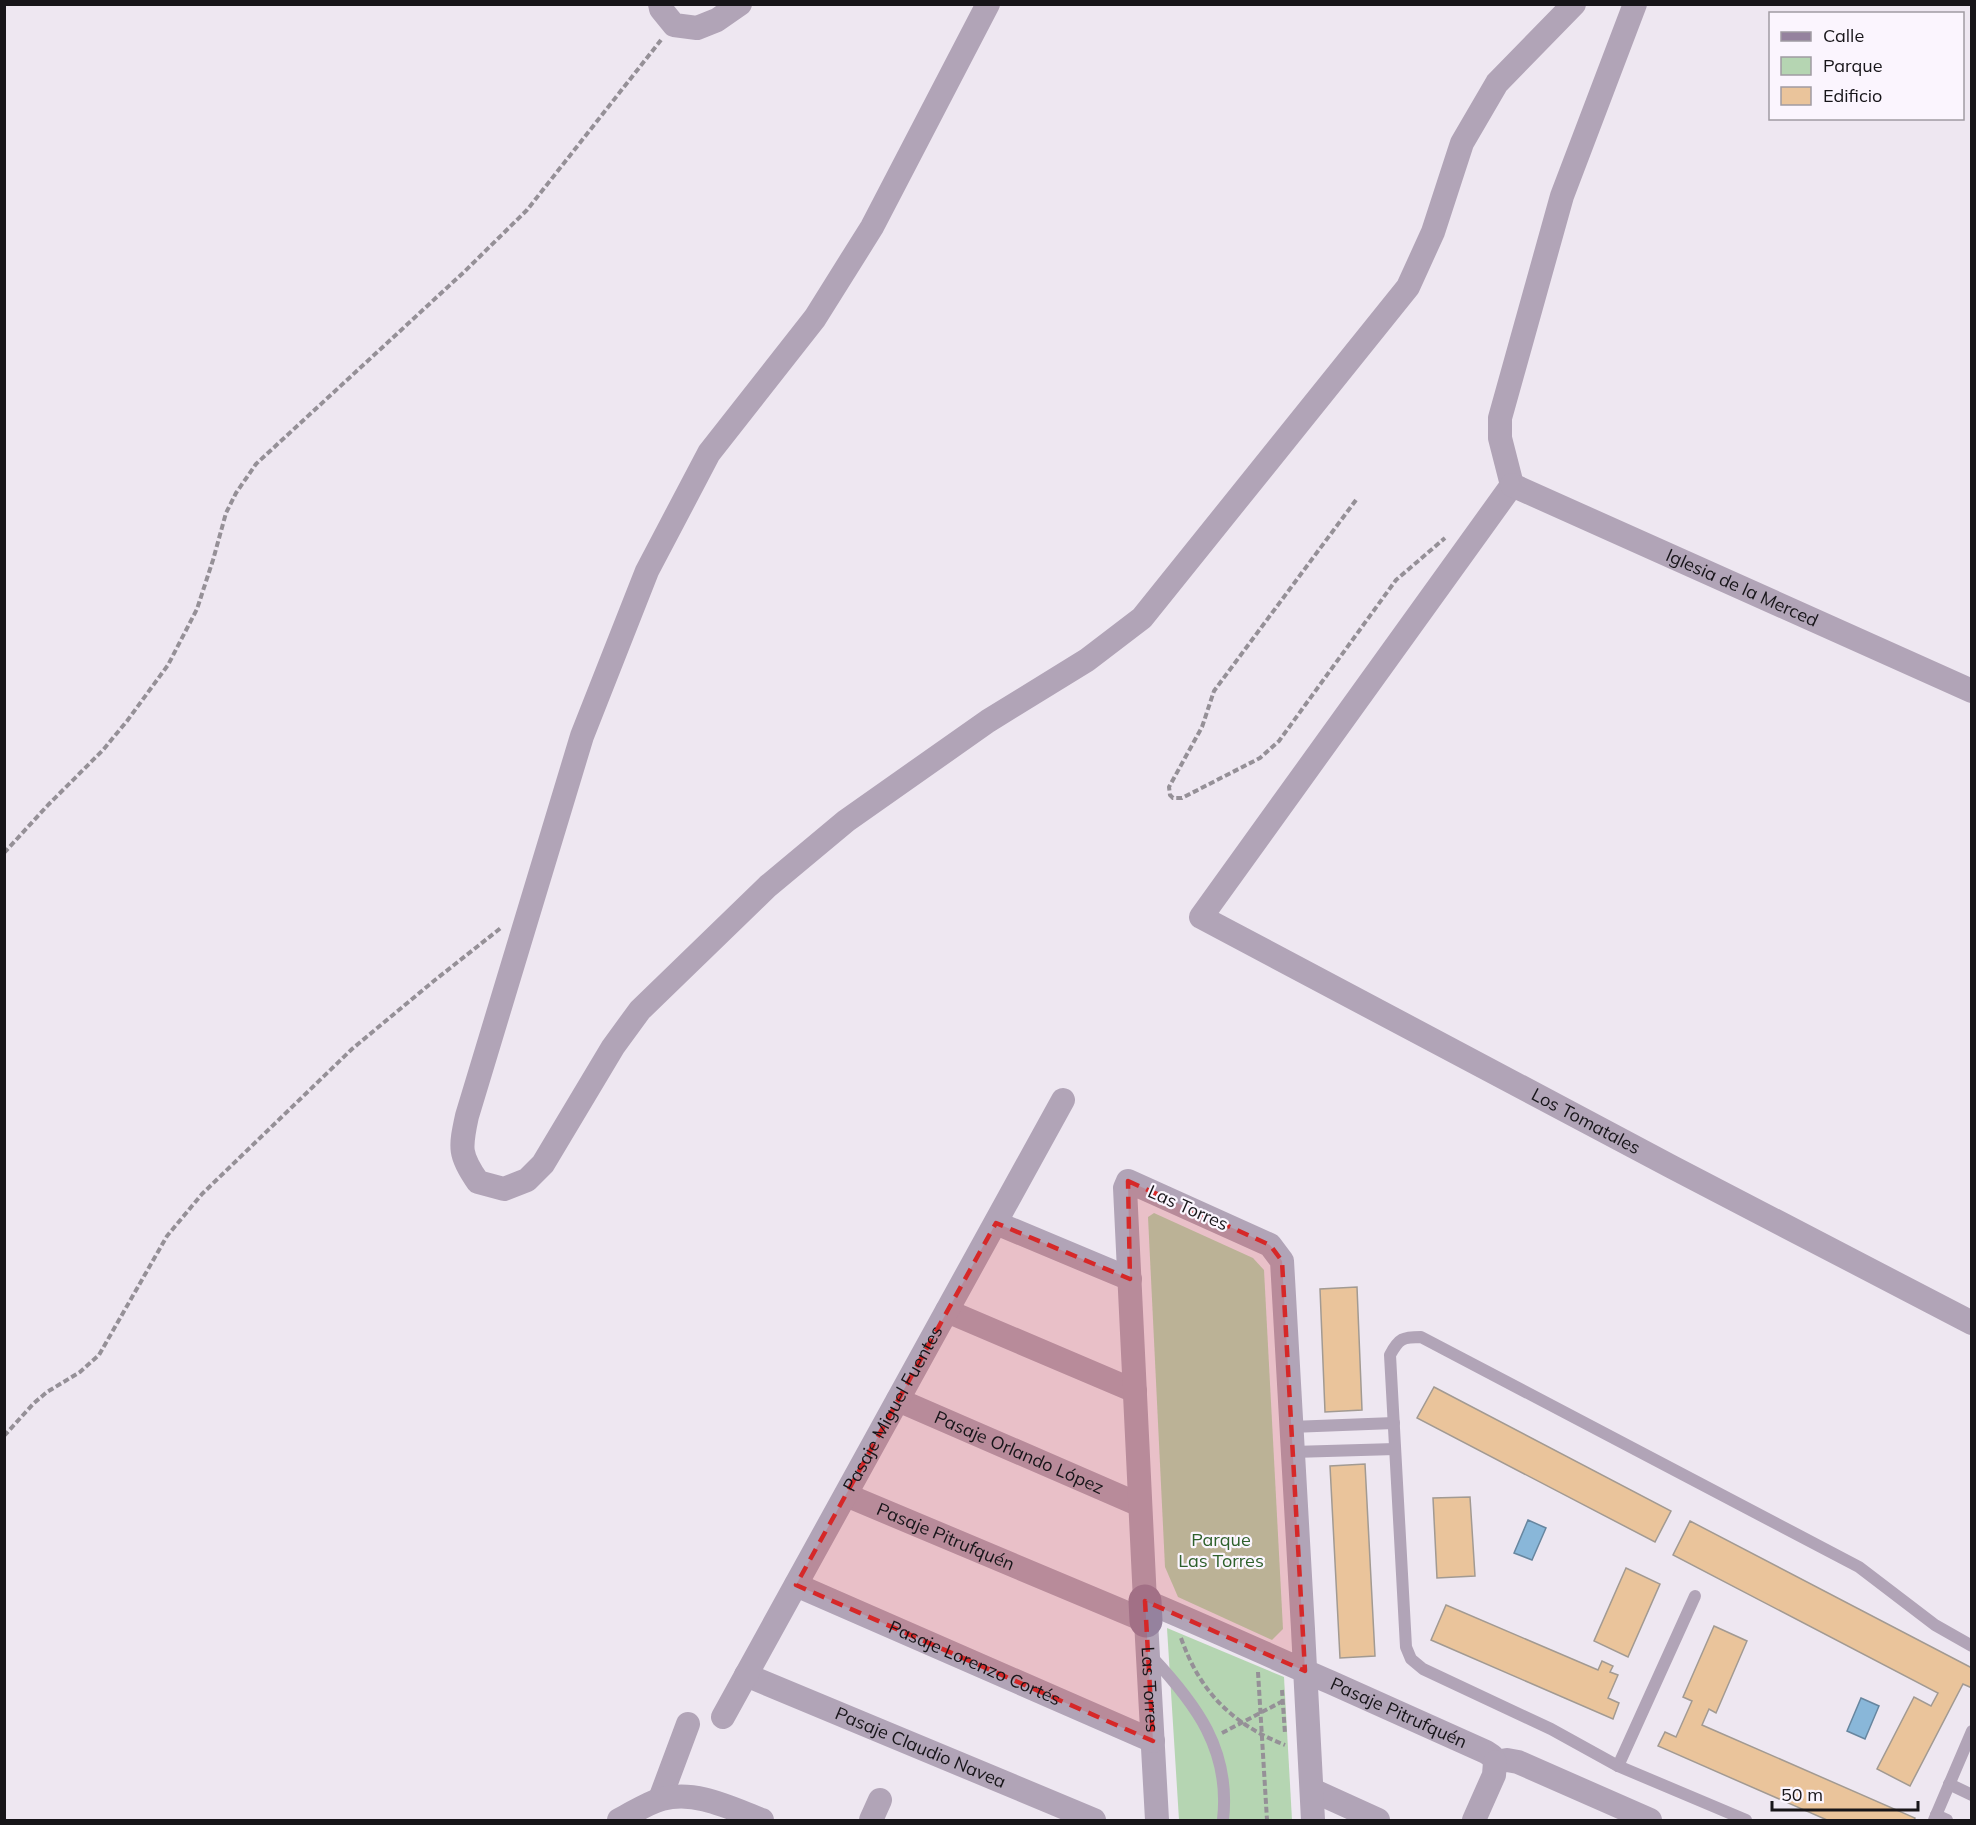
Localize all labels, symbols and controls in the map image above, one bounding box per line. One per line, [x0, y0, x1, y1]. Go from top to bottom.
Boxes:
legend [1769, 12, 1964, 120]
text: Calle [1823, 24, 1864, 47]
text: Parque [1823, 54, 1882, 77]
text: Edificio [1823, 84, 1882, 107]
street label: Iglesia de la Merced [1662, 543, 1822, 632]
street label: Los Tomatales [1528, 1082, 1645, 1159]
street label: Las Torres [1144, 1180, 1232, 1236]
street label: Pasaje Miguel Fuentes [837, 1321, 947, 1496]
street label: Pasaje Orlando López [931, 1405, 1108, 1499]
street label: Pasaje Pitrufquén [873, 1497, 1018, 1575]
park label: Parque Las Torres [1178, 1528, 1264, 1572]
street label: Pasaje Lorenzo Cortés [885, 1615, 1065, 1710]
street label: Las Torres [1136, 1646, 1164, 1733]
street label: Pasaje Pitrufquén [1327, 1672, 1471, 1753]
street label: Pasaje Claudio Navea [832, 1701, 1009, 1793]
scale bar [1772, 1774, 1918, 1812]
text: 50 m [1781, 1783, 1823, 1806]

